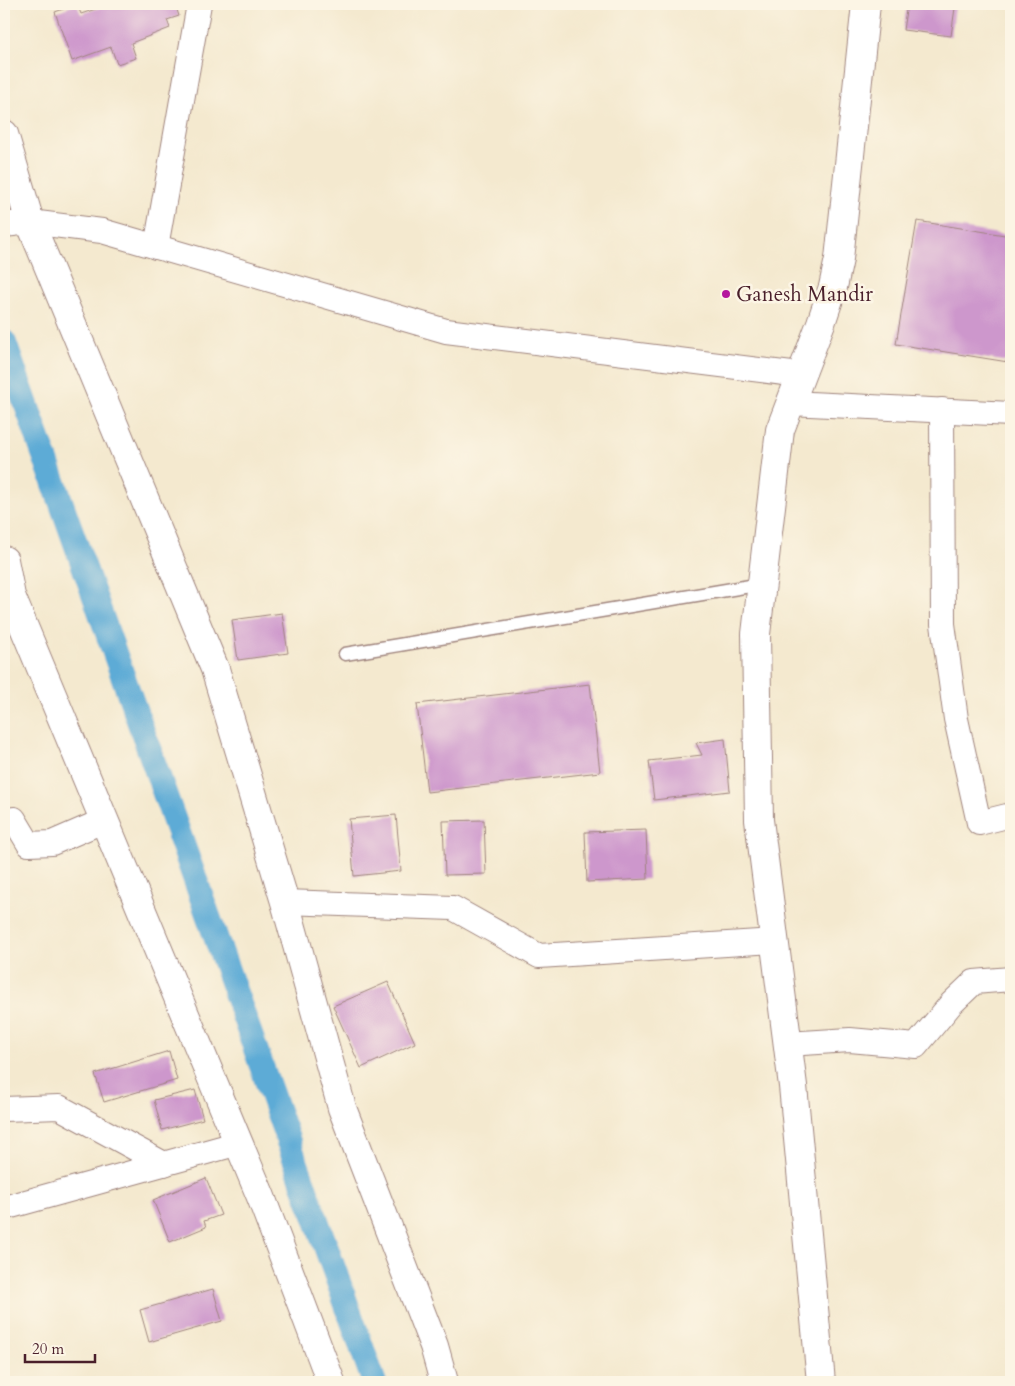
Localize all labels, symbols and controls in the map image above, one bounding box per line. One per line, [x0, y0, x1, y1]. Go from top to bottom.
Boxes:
place label: Ganesh Mandir [736, 280, 873, 309]
marker: Ganesh Mandir [720, 288, 732, 300]
scale bar [25, 1331, 95, 1363]
text: 20 m [32, 1339, 64, 1359]

